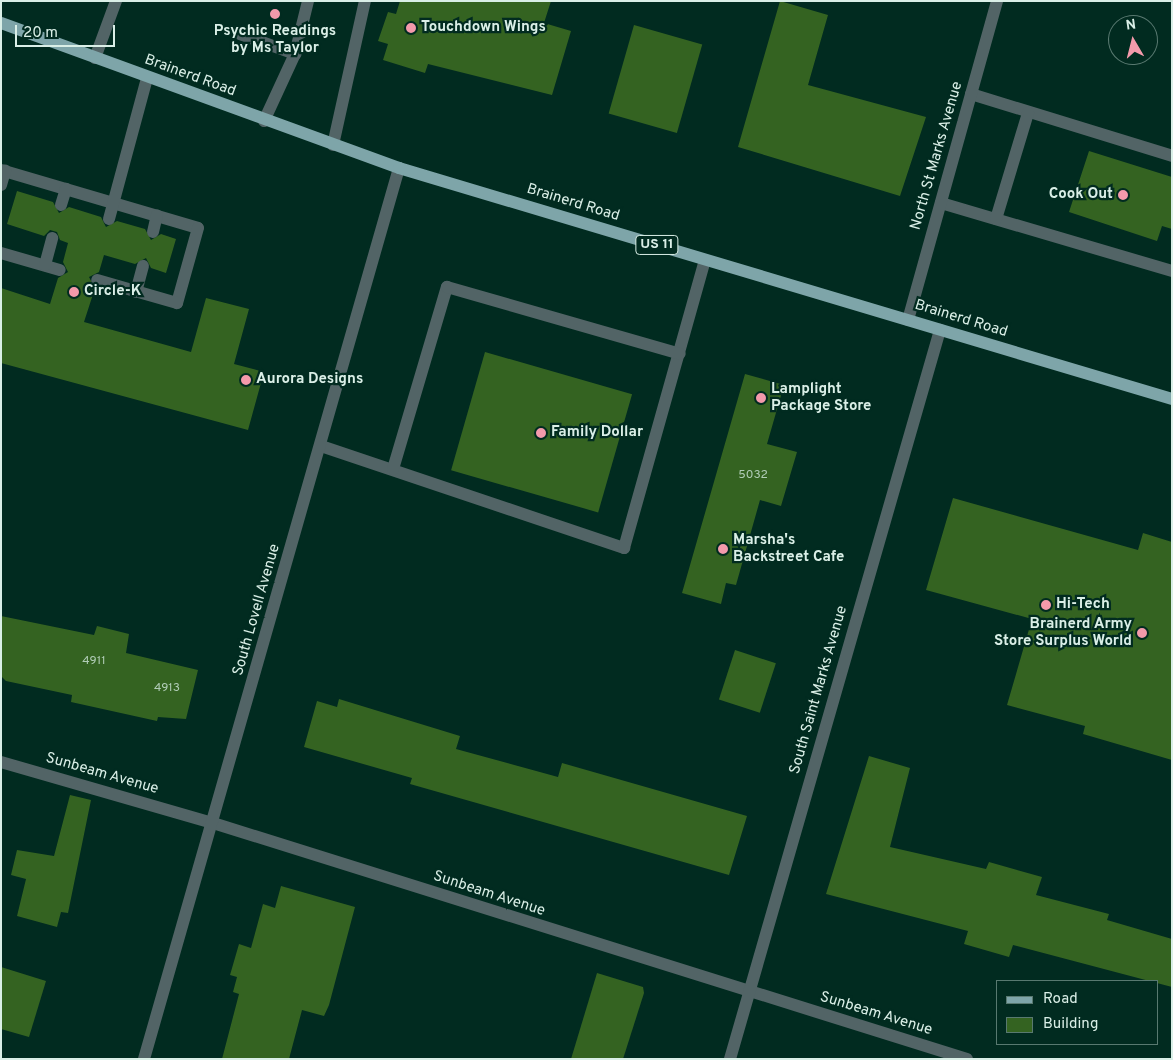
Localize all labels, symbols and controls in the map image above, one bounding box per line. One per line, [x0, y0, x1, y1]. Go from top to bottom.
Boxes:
marker: Psychic Readings by Ms Taylor [269, 8, 281, 20]
scale bar [18, 15, 118, 47]
north arrow [1108, 15, 1158, 65]
text: N [1125, 17, 1137, 35]
place label: Touchdown Wings [421, 19, 546, 37]
place label: Psychic Readings by Ms Taylor [214, 22, 336, 57]
marker: Touchdown Wings [405, 22, 417, 34]
text: 20 m [23, 24, 58, 43]
street label: Brainerd Road [142, 51, 238, 101]
street label: North St Marks Avenue [907, 79, 967, 233]
street label: Brainerd Road [524, 180, 622, 226]
place label: Cook Out [1049, 186, 1113, 204]
marker: Cook Out [1117, 189, 1129, 201]
road number: US 11 [634, 234, 680, 256]
place label: Circle-K [84, 283, 141, 301]
marker: Circle-K [68, 286, 80, 298]
street label: Brainerd Road [912, 296, 1010, 342]
place label: Aurora Designs [256, 371, 363, 389]
marker: Aurora Designs [240, 374, 252, 386]
place label: Lamplight Package Store [771, 380, 871, 415]
marker: Lamplight Package Store [755, 392, 767, 404]
place label: Family Dollar [551, 424, 643, 442]
marker: Family Dollar [535, 427, 547, 439]
house number: 5032 [738, 469, 768, 483]
place label: Marsha's Backstreet Cafe [733, 531, 844, 566]
street label: South Lovell Avenue [230, 542, 284, 678]
marker: Marsha's Backstreet Cafe [717, 543, 729, 555]
place label: Hi-Tech [1056, 596, 1110, 614]
marker: Hi-Tech [1040, 599, 1052, 611]
street label: South Saint Marks Avenue [786, 604, 852, 776]
place label: Brainerd Army Store Surplus World [994, 615, 1132, 650]
marker: Brainerd Army Store Surplus World [1136, 627, 1148, 639]
house number: 4911 [82, 655, 106, 669]
house number: 4913 [154, 682, 180, 696]
street label: Sunbeam Avenue [43, 749, 161, 799]
street label: Sunbeam Avenue [431, 867, 547, 921]
legend [996, 980, 1158, 1045]
street label: Sunbeam Avenue [817, 988, 935, 1040]
text: Road [1043, 990, 1078, 1009]
text: Building [1043, 1015, 1098, 1034]

